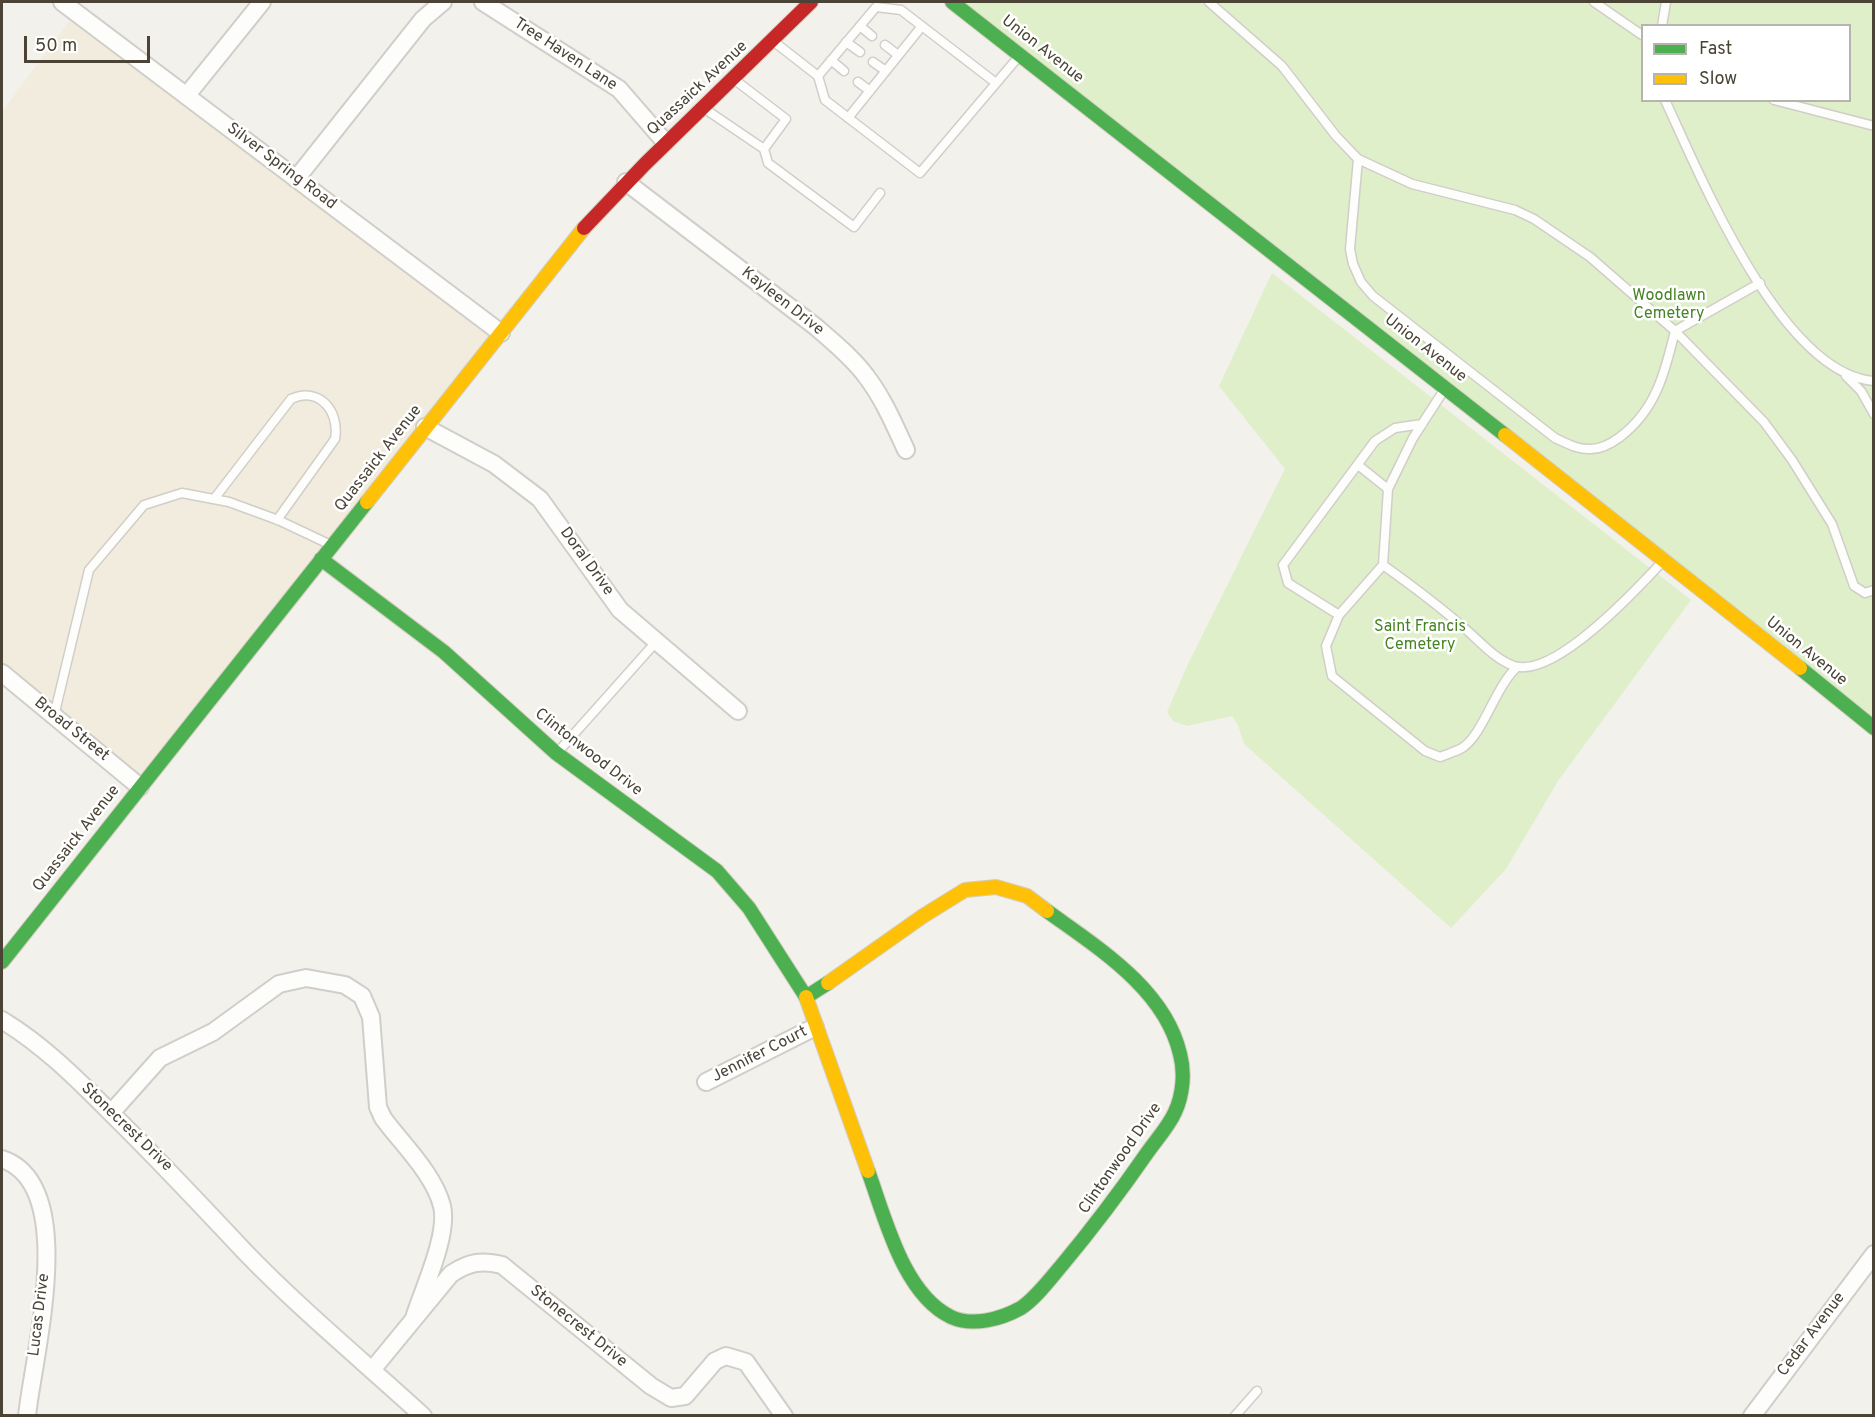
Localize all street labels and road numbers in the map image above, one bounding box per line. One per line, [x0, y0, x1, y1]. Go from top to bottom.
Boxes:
street label: Union Avenue [997, 12, 1087, 88]
street label: Tree Haven Lane [510, 14, 620, 96]
street label: Quassaick Avenue [644, 38, 752, 140]
street label: Silver Spring Road [222, 119, 340, 215]
street label: Kayleen Drive [737, 264, 827, 340]
street label: Union Avenue [1380, 311, 1470, 387]
street label: Quassaick Avenue [331, 402, 427, 516]
street label: Doral Drive [555, 524, 617, 600]
street label: Union Avenue [1761, 613, 1851, 691]
street label: Broad Street [30, 694, 112, 766]
street label: Clintonwood Drive [530, 705, 646, 801]
street label: Quassaick Avenue [29, 782, 125, 896]
street label: Jennifer Court [709, 1023, 811, 1087]
street label: Stonecrest Drive [76, 1080, 176, 1176]
street label: Clintonwood Drive [1075, 1100, 1167, 1218]
street label: Lucas Drive [25, 1272, 55, 1358]
street label: Stonecrest Drive [525, 1282, 631, 1372]
street label: Cedar Avenue [1774, 1289, 1850, 1381]

